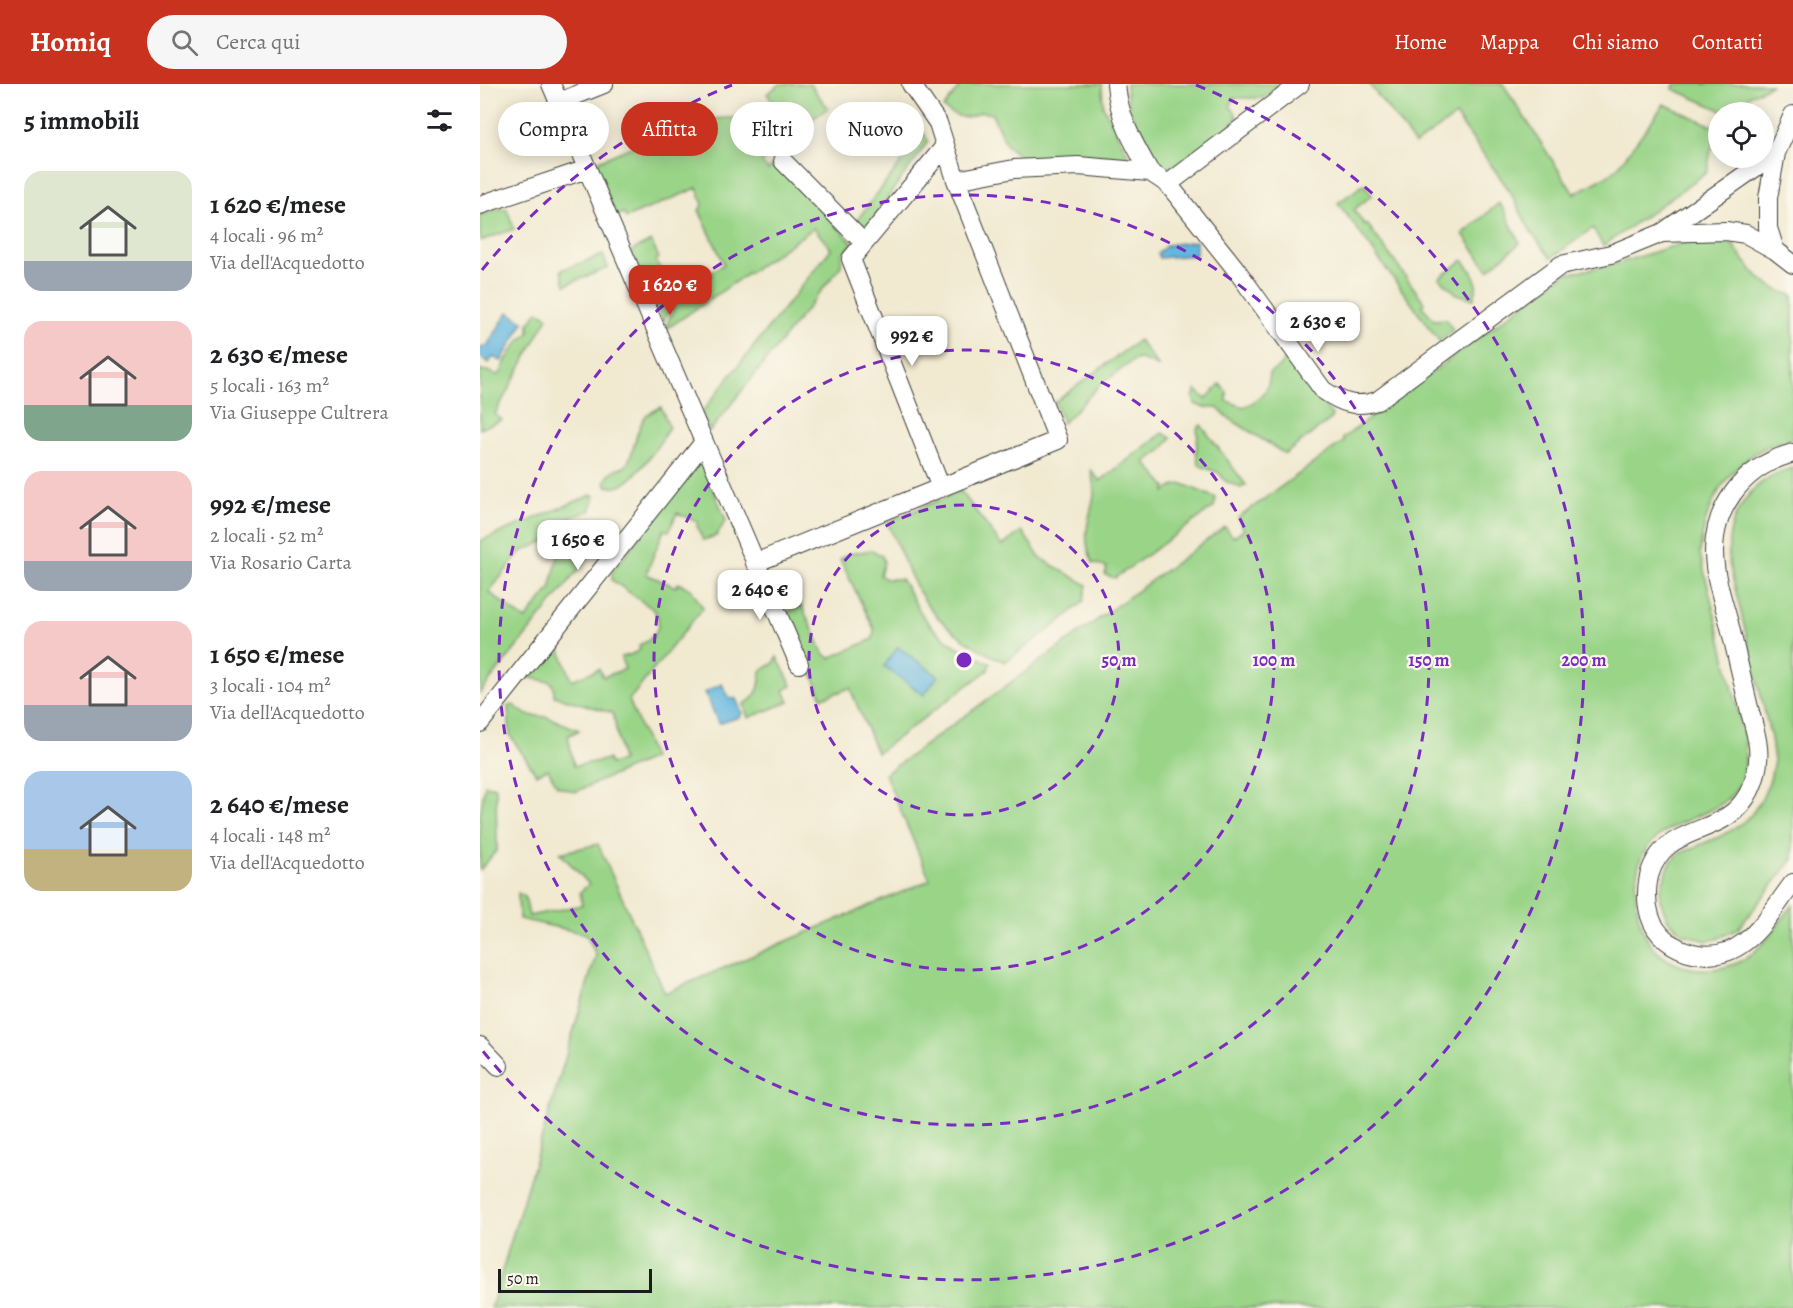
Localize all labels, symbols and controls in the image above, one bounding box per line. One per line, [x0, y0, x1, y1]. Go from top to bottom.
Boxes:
search box [147, 15, 567, 69]
text: Homiq [30, 23, 111, 61]
icon: search [168, 26, 201, 59]
text: Cerca qui [216, 27, 301, 57]
text: Home [1394, 28, 1447, 56]
text: Mappa [1480, 28, 1539, 56]
text: Chi siamo [1572, 28, 1659, 56]
text: Contatti [1692, 28, 1763, 56]
chip: Compra [498, 102, 609, 156]
chip: Affitta [621, 102, 718, 156]
chip: Filtri [730, 102, 814, 156]
chip: Nuovo [826, 102, 924, 156]
map controls [1708, 102, 1774, 168]
button: locate [1708, 102, 1774, 168]
text: 5 immobili [24, 103, 140, 138]
icon: filters [423, 104, 456, 137]
text: 1 620 €/mese [210, 187, 346, 222]
icon: home [72, 195, 144, 267]
text: 4 locali · 96 m² [210, 222, 323, 249]
text: Via dell'Acquedotto [210, 249, 365, 276]
pin: 1 620 € [615, 265, 725, 316]
text: 1 620 € [643, 271, 697, 298]
pin: 2 630 € [1263, 302, 1373, 353]
text: 2 630 € [1290, 308, 1346, 335]
pin: 992 € [870, 316, 954, 367]
text: 992 € [890, 322, 934, 349]
text: 2 630 €/mese [210, 337, 348, 372]
icon: home [72, 345, 144, 417]
text: 5 locali · 163 m² [210, 372, 329, 399]
text: Via Giuseppe Cultrera [210, 399, 389, 426]
text: 992 €/mese [210, 487, 331, 522]
icon: home [72, 495, 144, 567]
pin: 1 650 € [523, 520, 633, 571]
text: 2 locali · 52 m² [210, 522, 324, 549]
text: 1 650 € [551, 526, 605, 553]
text: Via Rosario Carta [210, 549, 352, 576]
pin: 2 640 € [705, 570, 815, 621]
text: 2 640 € [732, 576, 788, 603]
text: 1 650 €/mese [210, 637, 345, 672]
icon: home [72, 645, 144, 717]
text: 50 m [1102, 648, 1136, 672]
text: 100 m [1253, 648, 1295, 672]
text: 150 m [1408, 648, 1450, 672]
text: 200 m [1561, 648, 1607, 672]
centre of rings [954, 650, 974, 670]
text: 3 locali · 104 m² [210, 672, 331, 699]
text: Via dell'Acquedotto [210, 699, 365, 726]
text: 2 640 €/mese [210, 787, 349, 822]
icon: home [72, 795, 144, 867]
text: 4 locali · 148 m² [210, 822, 331, 849]
text: Via dell'Acquedotto [210, 849, 365, 876]
scale bar [498, 1266, 652, 1294]
text: 50 m [507, 1268, 539, 1290]

